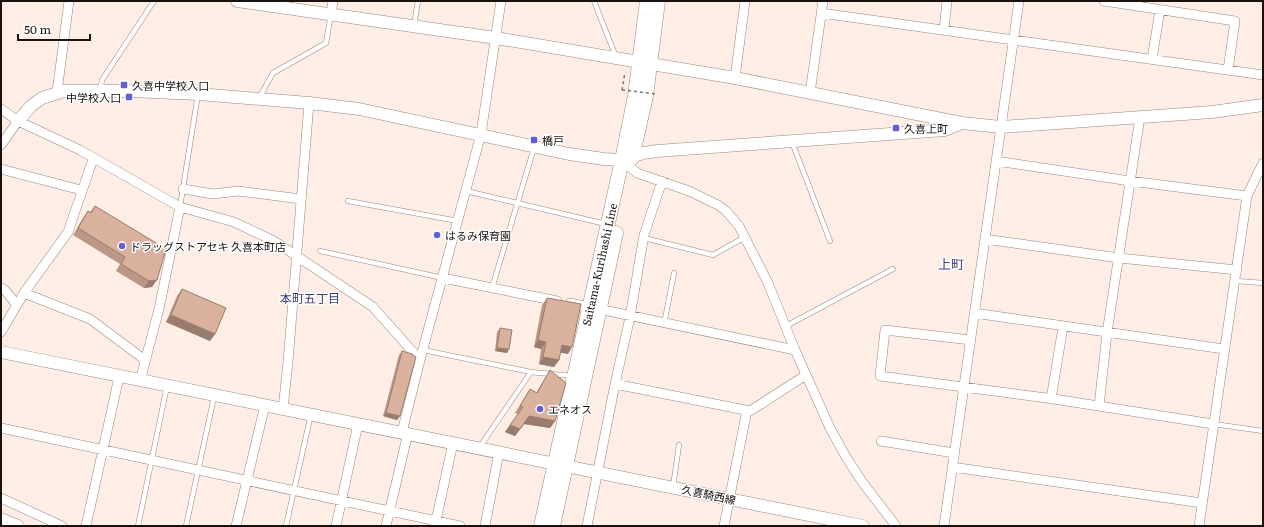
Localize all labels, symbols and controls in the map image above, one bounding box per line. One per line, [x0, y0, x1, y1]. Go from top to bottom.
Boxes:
scale bar [18, 16, 90, 42]
text: 50 m [24, 20, 51, 38]
place label: 久喜中学校入口 [132, 77, 209, 93]
marker: 久喜中学校入口 [119, 80, 129, 90]
place label: 中学校入口 [66, 89, 121, 105]
marker: 中学校入口 [124, 92, 134, 102]
place label: 久喜上町 [904, 120, 948, 136]
marker: 久喜上町 [891, 123, 901, 133]
place label: 橋戸 [542, 132, 564, 148]
marker: 橋戸 [529, 135, 539, 145]
street label: Saitama-Kurihashi Line [578, 201, 620, 327]
place label: はるみ保育園 [445, 227, 511, 243]
marker: はるみ保育園 [432, 230, 442, 240]
place label: ドラッグストアセキ 久喜本町店 [130, 238, 286, 254]
marker: ドラッグストアセキ 久喜本町店 [117, 241, 127, 251]
district label: 上町 [938, 254, 964, 273]
district label: 本町五丁目 [280, 289, 340, 307]
place label: エネオス [548, 401, 592, 417]
marker: エネオス [535, 404, 545, 414]
street label: 久喜騎西線 [680, 480, 738, 508]

